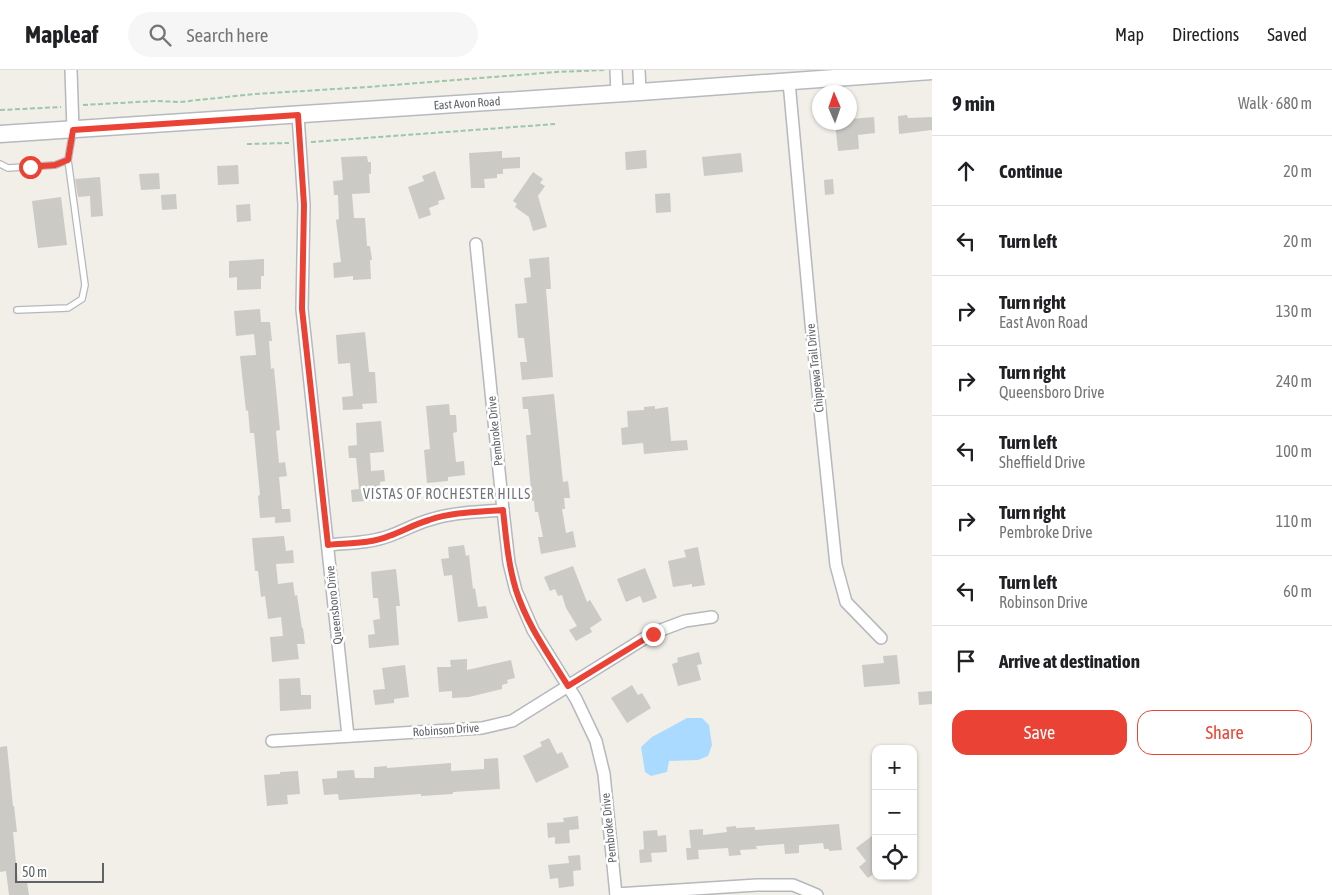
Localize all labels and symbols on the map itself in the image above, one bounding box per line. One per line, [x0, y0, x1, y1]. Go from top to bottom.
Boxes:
north arrow [812, 85, 857, 130]
street label: East Avon Road [433, 94, 501, 113]
route start [19, 156, 42, 179]
street label: Chippewa Trail Drive [803, 323, 827, 413]
street label: Pembroke Drive [484, 395, 506, 467]
district label: VISTAS OF ROCHESTER HILLS [363, 486, 531, 502]
street label: Queensboro Drive [323, 565, 345, 645]
route end [642, 623, 665, 646]
street label: Robinson Drive [412, 721, 480, 739]
street label: Pembroke Drive [598, 792, 620, 864]
scale bar [15, 860, 104, 883]

